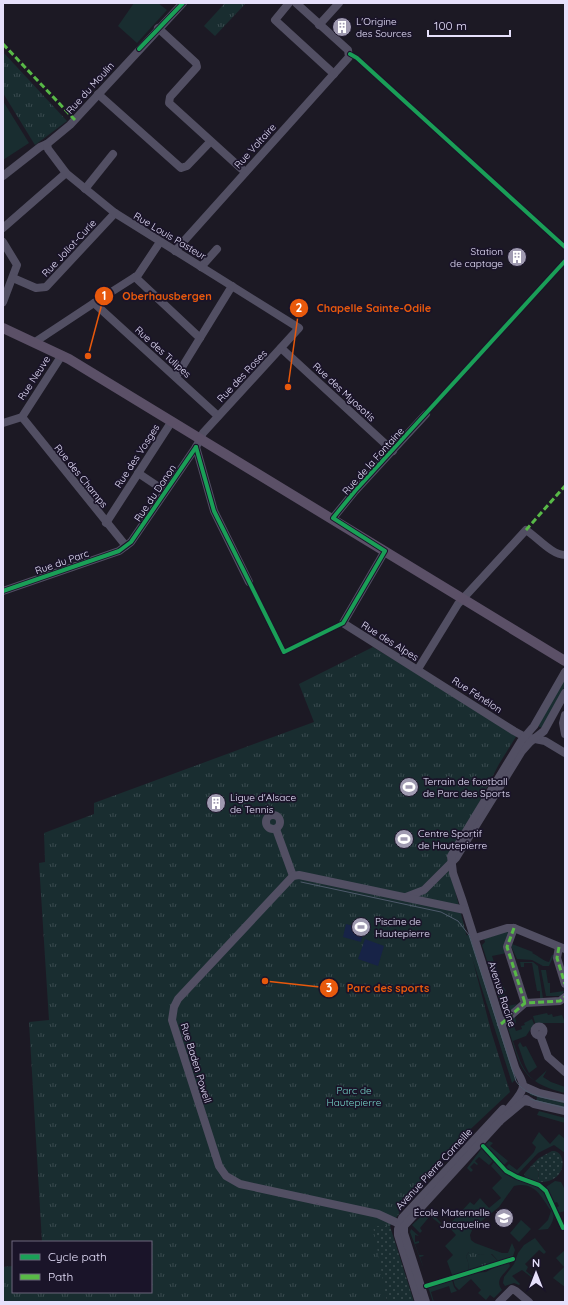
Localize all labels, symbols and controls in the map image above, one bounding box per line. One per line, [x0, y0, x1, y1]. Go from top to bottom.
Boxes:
scale bar [428, 12, 510, 38]
place label: L'Origine des Sources [356, 15, 412, 40]
building icon: L'Origine des Sources [331, 16, 353, 38]
text: 100 m [434, 18, 467, 33]
street label: Rue du Moulin [63, 59, 117, 117]
street label: Rue Voltaire [231, 120, 279, 171]
street label: Rue Louis Pasteur [131, 209, 209, 263]
street label: Rue Joliot-Curie [39, 216, 99, 280]
place label: Station de captage [450, 245, 503, 270]
building icon: Station de captage [506, 246, 528, 268]
callout: Oberhausbergen [94, 284, 220, 307]
text: 1 [102, 288, 106, 303]
text: Oberhausbergen [122, 289, 212, 303]
callout: Chapelle Sainte-Odile [289, 296, 439, 319]
text: 2 [296, 300, 303, 315]
text: Chapelle Sainte-Odile [317, 301, 432, 315]
street label: Rue des Tulipes [132, 323, 194, 381]
street label: Rue des Roses [214, 347, 270, 405]
street label: Rue Neuve [15, 353, 53, 403]
street label: Rue des Myosotis [310, 360, 378, 424]
street label: Rue des Vosges [112, 421, 163, 490]
street label: Rue de la Fontaine [339, 424, 407, 498]
street label: Rue des Champs [51, 442, 111, 511]
street label: Rue du Donon [131, 462, 179, 524]
street label: Rue du Parc [33, 547, 91, 577]
street label: Rue des Alpes [359, 618, 421, 664]
street label: Rue Fénélon [449, 674, 505, 716]
place label: Terrain de football de Parc des Sports [423, 775, 510, 800]
sports icon: Terrain de football de Parc des Sports [398, 776, 420, 798]
place label: Ligue d'Alsace de Tennis [230, 791, 296, 816]
building icon: Ligue d'Alsace de Tennis [205, 792, 227, 814]
place label: Centre Sportif de Hautepierre [418, 827, 488, 852]
sports icon: Centre Sportif de Hautepierre [393, 828, 415, 850]
place label: Piscine de Hautepierre [375, 915, 430, 940]
sports icon: Piscine de Hautepierre [350, 916, 372, 938]
street label: Avenue Racine [485, 959, 519, 1029]
callout: Parc des sports [319, 977, 438, 1000]
text: 3 [326, 980, 332, 995]
text: Parc des sports [347, 981, 429, 995]
street label: Rue Baden Powell [178, 1021, 214, 1105]
park label: Parc de Hautepierre [327, 1084, 382, 1109]
street label: Avenue Pierre Corneille [393, 1125, 475, 1212]
place label: École Maternelle Jacqueline [414, 1206, 490, 1231]
school or university icon: École Maternelle Jacqueline [493, 1207, 515, 1229]
legend [12, 1241, 152, 1293]
text: Cycle path [48, 1249, 107, 1264]
north arrow [516, 1253, 556, 1293]
text: N [532, 1256, 540, 1270]
text: Path [48, 1269, 73, 1284]

